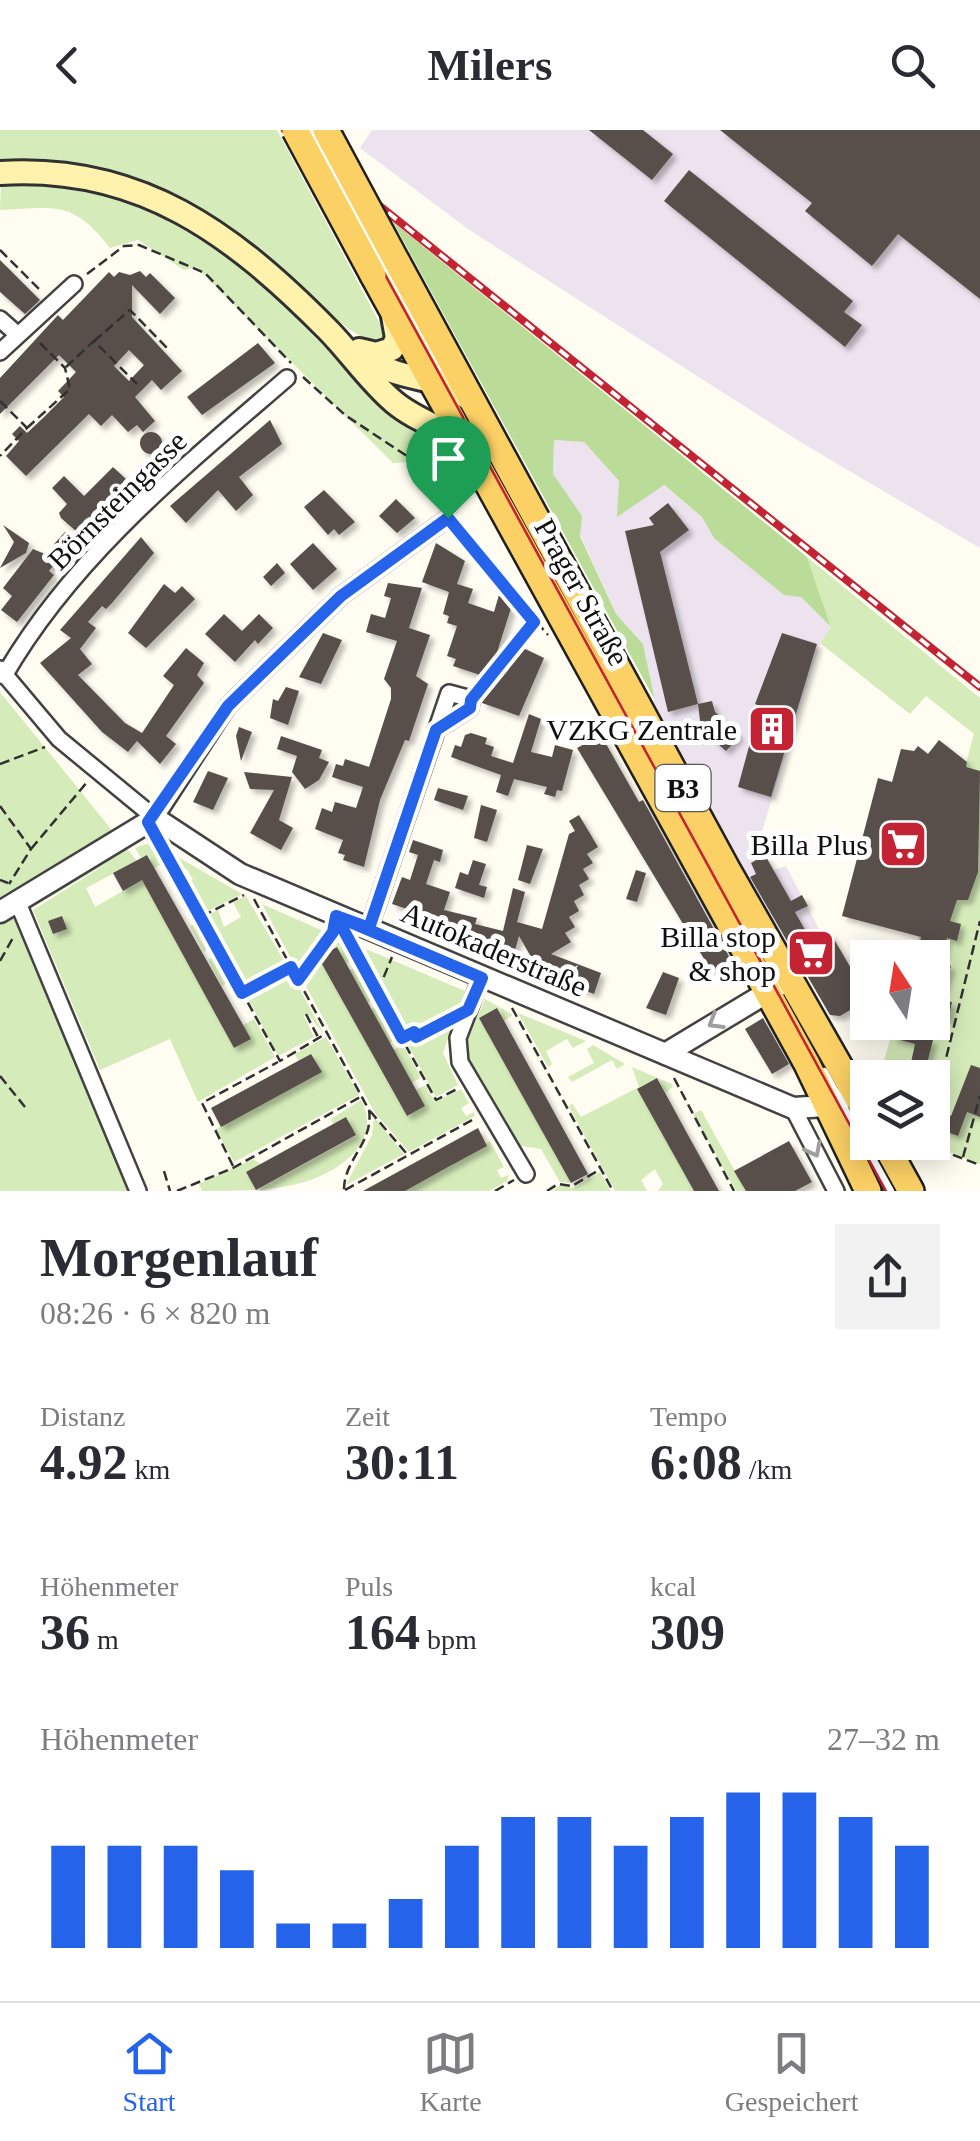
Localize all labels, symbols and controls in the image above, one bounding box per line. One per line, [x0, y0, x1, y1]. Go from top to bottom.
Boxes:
icon: back [40, 38, 95, 93]
icon: search [885, 38, 940, 93]
text: Milers [428, 40, 552, 90]
pin [406, 416, 491, 519]
street label: Börnsteingasse [41, 424, 193, 576]
icon: arrive [421, 431, 476, 486]
street label: Prager Straße [528, 513, 636, 671]
building icon: VZKG Zentrale [746, 703, 798, 755]
place label: VZKG Zentrale [546, 713, 737, 746]
road number: B3 [656, 765, 710, 811]
supermarket icon: Billa Plus [877, 818, 929, 870]
place label: Billa Plus [750, 828, 868, 861]
street label: Autokaderstraße [396, 895, 592, 1003]
place label: Billa stop & shop [660, 920, 776, 987]
supermarket icon: Billa stop & shop [785, 927, 837, 979]
north arrow [850, 940, 950, 1040]
map controls [850, 940, 950, 1160]
one-way arrow [708, 1010, 726, 1029]
button: layers [850, 1060, 950, 1160]
one-way arrow [802, 1139, 821, 1157]
button: share [835, 1224, 940, 1329]
text: Morgenlauf [40, 1227, 318, 1288]
text: 08:26 · 6 × 820 m [40, 1295, 270, 1331]
text: Distanz [40, 1401, 126, 1432]
text: Zeit [345, 1401, 390, 1432]
text: Tempo [650, 1401, 727, 1432]
text: 4.92 [40, 1434, 128, 1490]
text: 30:11 [345, 1434, 459, 1490]
text: 6:08 [650, 1434, 742, 1490]
text: km [128, 1454, 170, 1485]
text: /km [742, 1454, 792, 1485]
text: Höhenmeter [40, 1571, 178, 1602]
text: Puls [345, 1571, 393, 1602]
text: kcal [650, 1571, 697, 1602]
text: 36 [40, 1604, 90, 1660]
text: 164 [345, 1604, 420, 1660]
text: 309 [650, 1604, 725, 1660]
text: m [90, 1624, 119, 1655]
text: bpm [420, 1624, 477, 1655]
text: Höhenmeter [40, 1721, 198, 1757]
text: 27–32 m [827, 1721, 940, 1757]
tab: Start [122, 2026, 177, 2118]
tab: Karte [420, 2026, 482, 2118]
tab: Gespeichert [725, 2026, 858, 2118]

